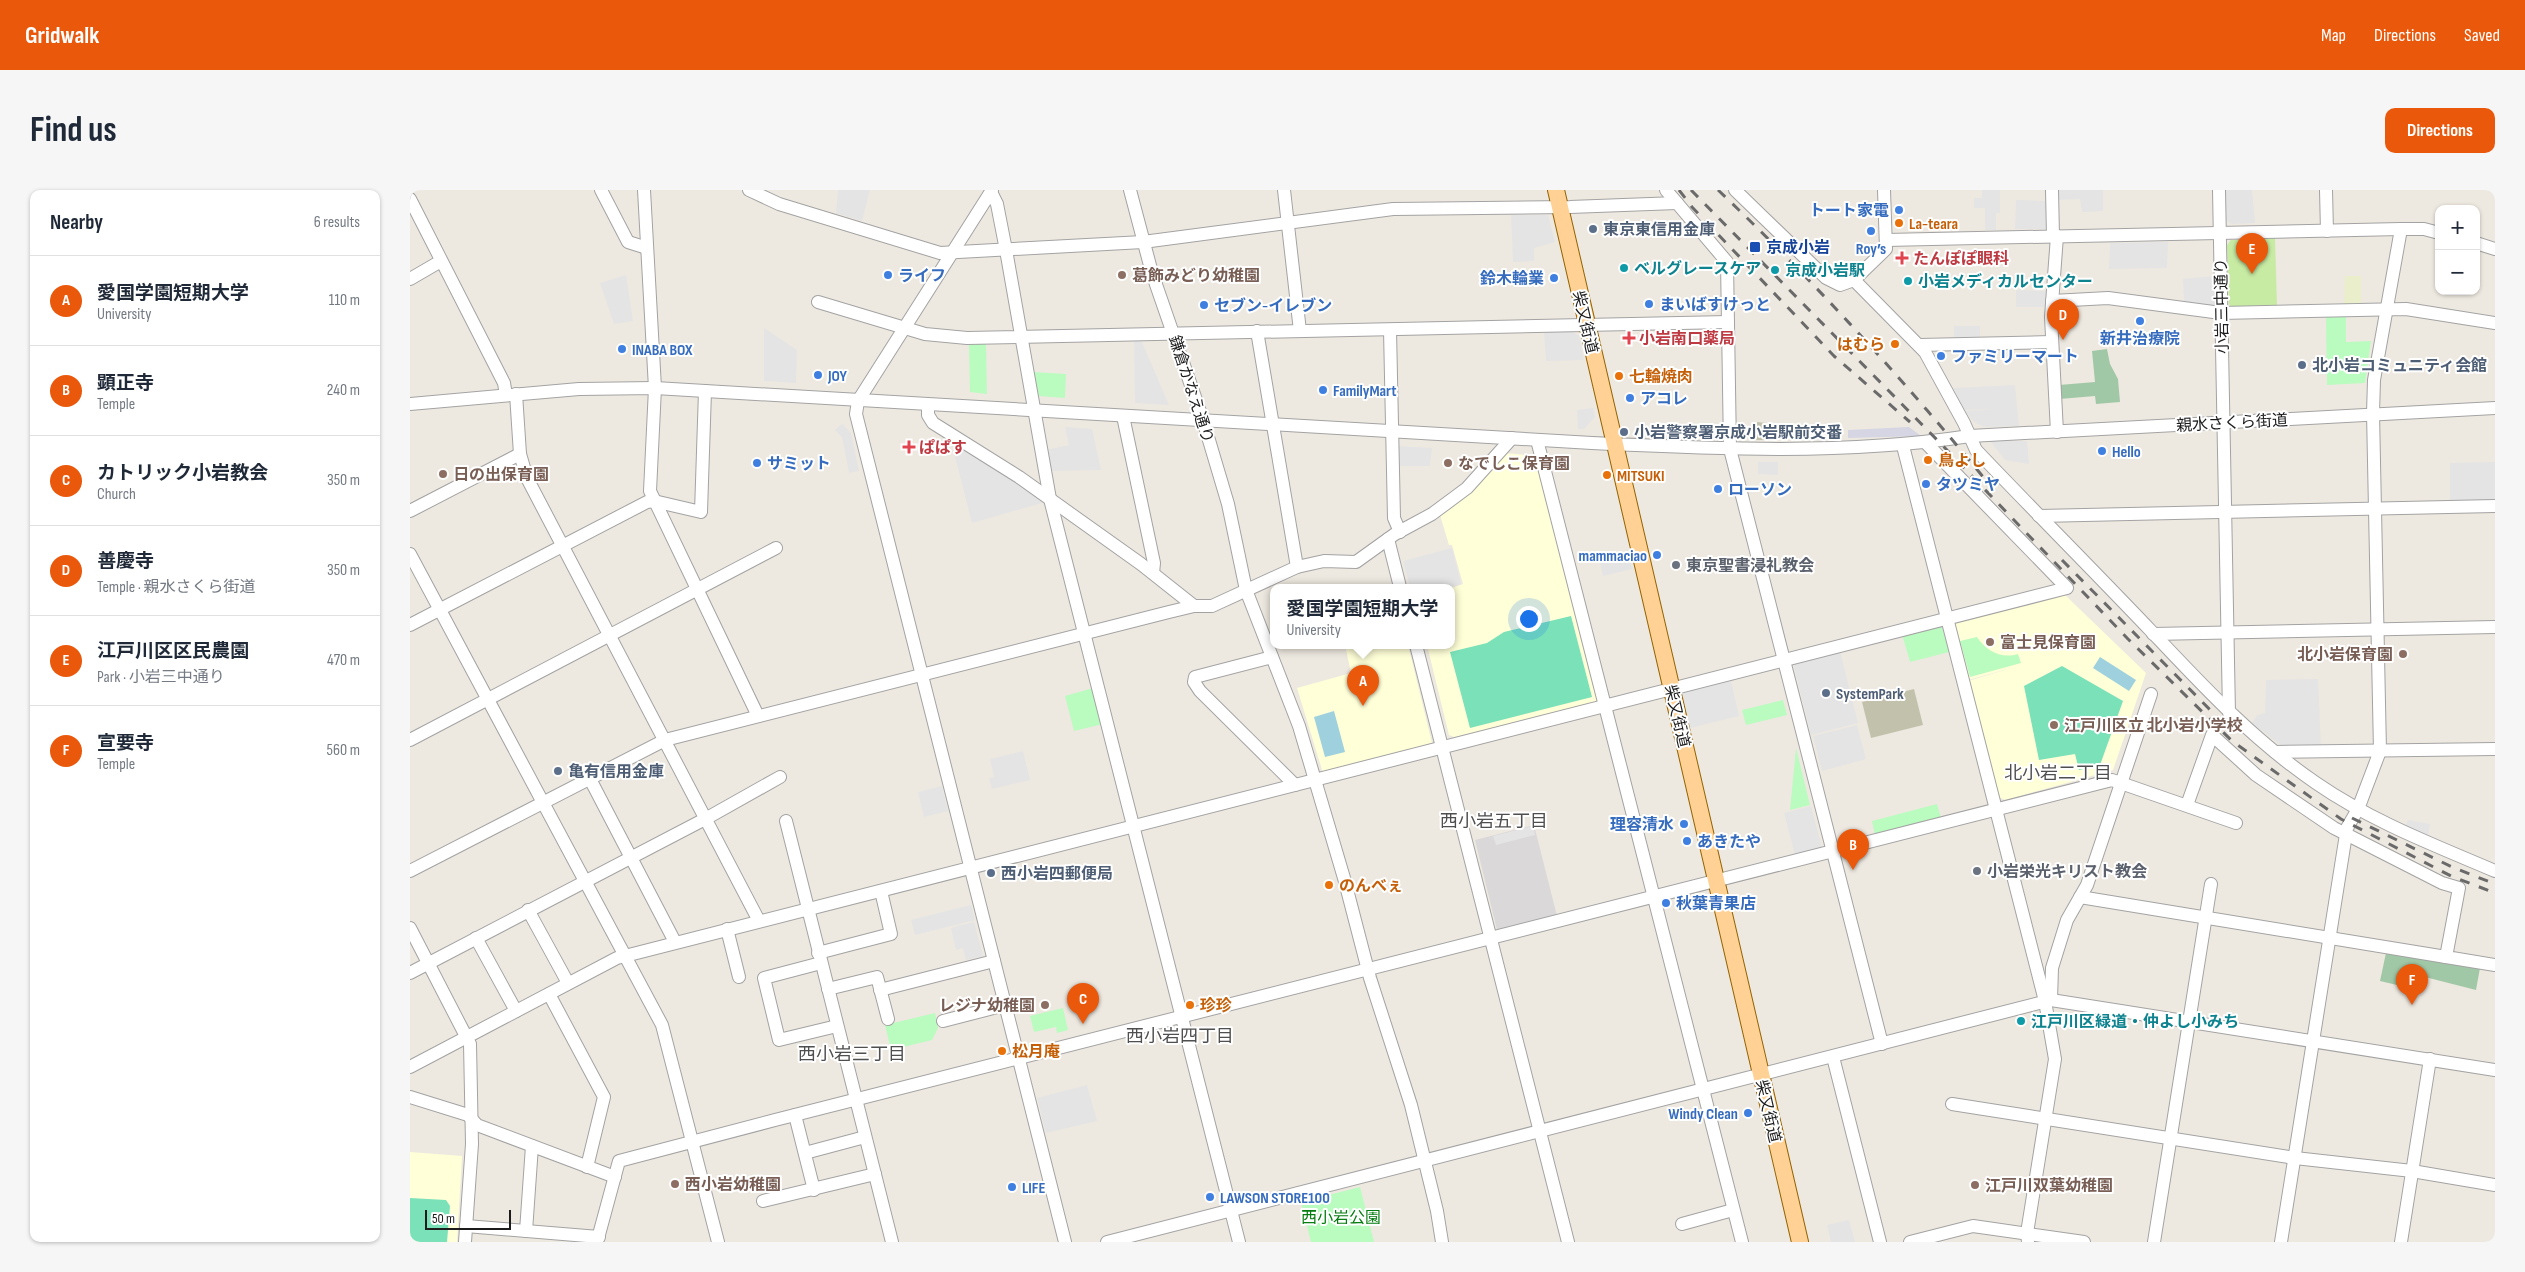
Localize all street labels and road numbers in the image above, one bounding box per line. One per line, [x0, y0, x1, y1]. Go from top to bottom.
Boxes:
street label: 小岩三中通り [2212, 258, 2233, 354]
street label: 柴又街道 [1568, 289, 1601, 356]
street label: 鎌倉かなえ通り [1164, 333, 1217, 446]
street label: 親水さくら街道 [2176, 411, 2289, 436]
street label: 柴又街道 [1660, 683, 1693, 750]
street label: 柴又街道 [1751, 1078, 1784, 1145]

